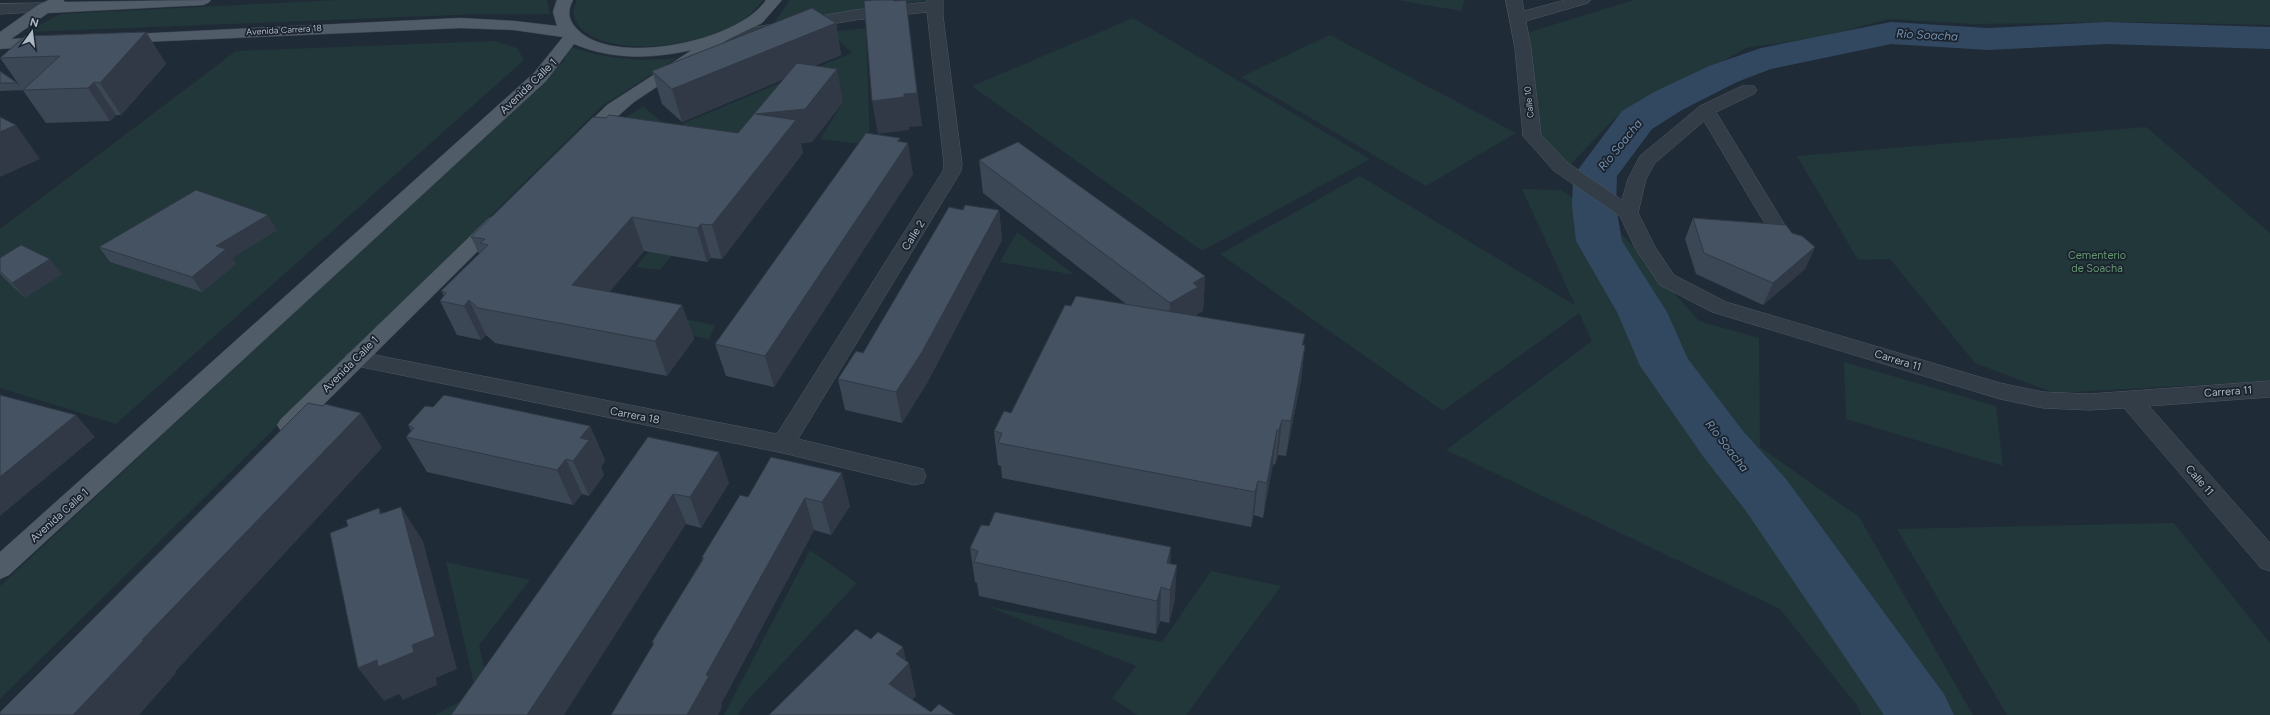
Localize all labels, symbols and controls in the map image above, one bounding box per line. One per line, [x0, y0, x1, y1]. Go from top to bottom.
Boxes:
north arrow [12, 12, 52, 52]
text: N [29, 15, 40, 30]
street label: Avenida Carrera 18 [246, 22, 323, 37]
water label: Río Soacha [1896, 26, 1958, 44]
street label: Avenida Calle 1 [497, 56, 559, 117]
street label: Calle 10 [1521, 86, 1536, 118]
water label: Río Soacha [1595, 117, 1645, 173]
street label: Calle 2 [899, 218, 928, 253]
park label: Cementerio de Soacha [2068, 249, 2126, 275]
street label: Avenida Calle 1 [320, 334, 381, 395]
street label: Carrera 11 [1873, 347, 1923, 374]
street label: Carrera 11 [2204, 383, 2252, 400]
street label: Carrera 18 [609, 404, 661, 427]
water label: Río Soacha [1702, 417, 1752, 475]
street label: Calle 11 [2183, 462, 2216, 498]
street label: Avenida Calle 1 [27, 486, 91, 545]

